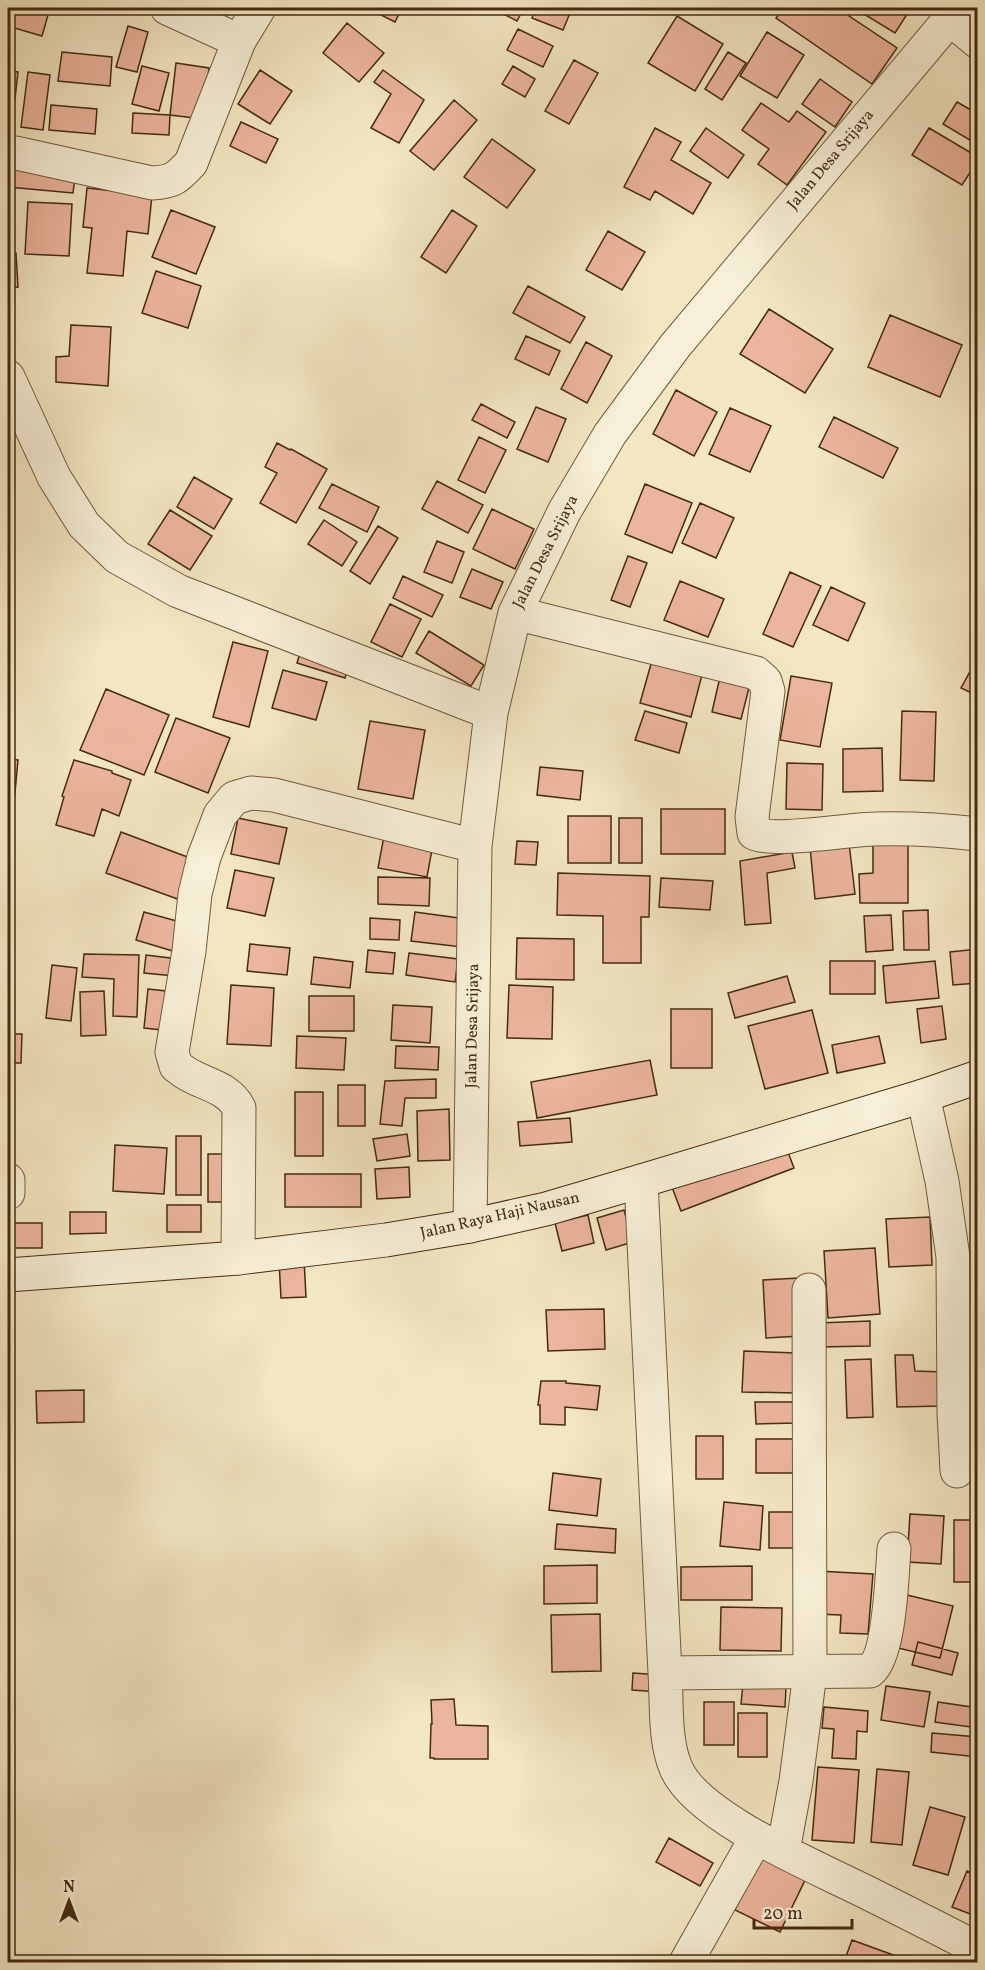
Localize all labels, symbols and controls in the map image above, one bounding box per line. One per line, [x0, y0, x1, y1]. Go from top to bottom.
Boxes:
street label: Jalan Desa Srijaya [782, 105, 880, 215]
street label: Jalan Desa Srijaya [508, 491, 584, 613]
street label: Jalan Desa Srijaya [461, 963, 485, 1089]
street label: Jalan Raya Haji Nausan [418, 1187, 582, 1245]
north arrow [39, 1871, 99, 1931]
text: N [63, 1877, 75, 1899]
scale bar [754, 1892, 852, 1930]
text: 20 m [763, 1902, 803, 1927]

